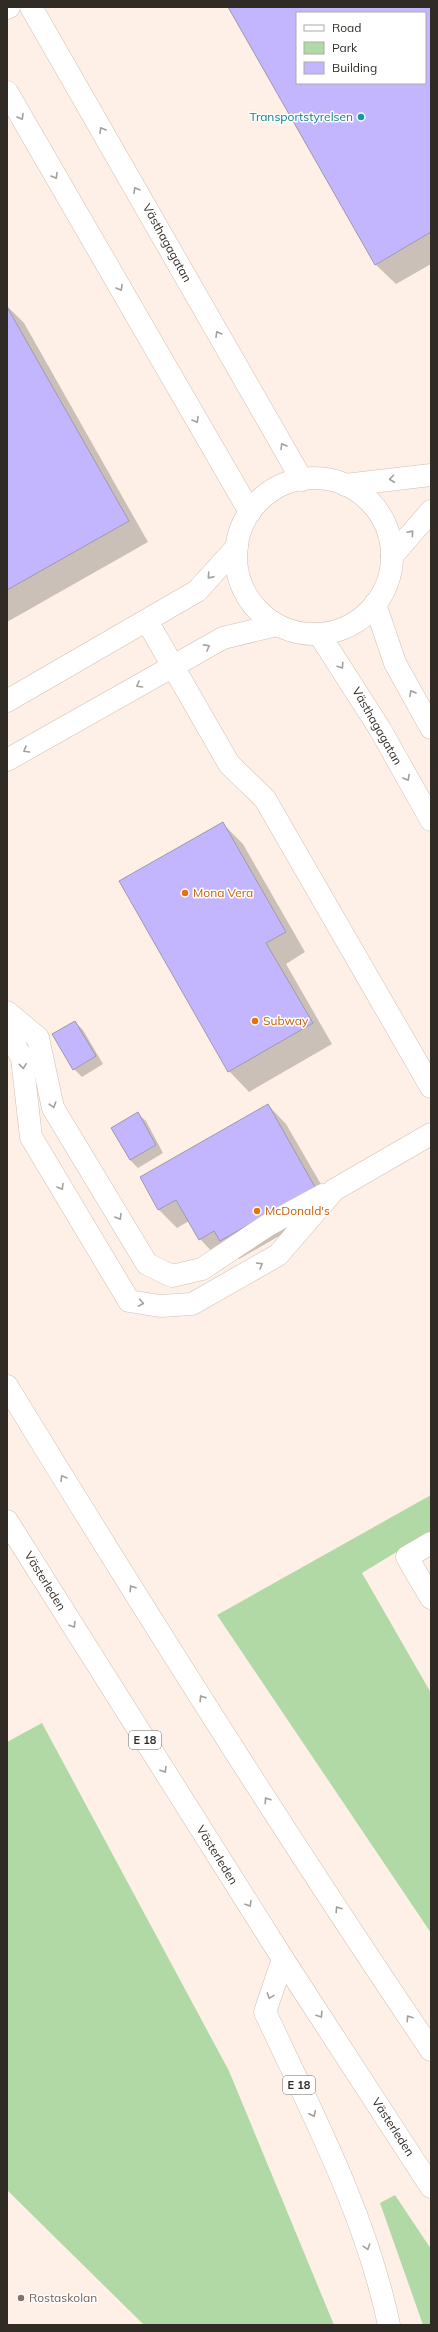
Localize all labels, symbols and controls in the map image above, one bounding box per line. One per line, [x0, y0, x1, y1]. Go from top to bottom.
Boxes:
legend [296, 12, 426, 84]
text: Road [332, 20, 361, 35]
text: Park [332, 40, 358, 55]
text: Building [332, 60, 377, 75]
place label: Transportstyrelsen [250, 109, 353, 124]
marker: Transportstyrelsen [356, 112, 366, 122]
one-way arrow [17, 113, 24, 120]
one-way arrow [99, 127, 106, 134]
one-way arrow [51, 171, 58, 179]
one-way arrow [134, 187, 141, 194]
street label: Västhagagatan [140, 201, 195, 285]
one-way arrow [115, 284, 122, 291]
one-way arrow [215, 331, 222, 338]
one-way arrow [191, 416, 198, 423]
one-way arrow [280, 443, 287, 450]
one-way arrow [389, 474, 395, 483]
one-way arrow [407, 530, 414, 538]
one-way arrow [208, 571, 215, 579]
one-way arrow [202, 644, 210, 651]
one-way arrow [336, 662, 344, 669]
one-way arrow [136, 680, 143, 687]
street label: Västhagagatan [349, 684, 406, 767]
one-way arrow [410, 690, 417, 698]
one-way arrow [23, 745, 30, 752]
one-way arrow [403, 774, 410, 781]
place label: Mona Vera [193, 885, 253, 900]
marker: Mona Vera [180, 888, 190, 898]
place label: Subway [263, 1013, 309, 1028]
marker: Subway [250, 1016, 260, 1026]
one-way arrow [18, 1063, 27, 1069]
one-way arrow [48, 1101, 57, 1108]
one-way arrow [56, 1183, 64, 1190]
place label: McDonald's [265, 1203, 330, 1218]
marker: McDonald's [252, 1206, 262, 1216]
one-way arrow [114, 1213, 121, 1220]
one-way arrow [256, 1263, 263, 1270]
one-way arrow [138, 1298, 144, 1307]
one-way arrow [60, 1475, 68, 1482]
street label: Västerleden [21, 1549, 69, 1613]
one-way arrow [129, 1585, 136, 1592]
one-way arrow [68, 1621, 75, 1628]
one-way arrow [199, 1695, 206, 1702]
road number: E 18 [129, 1731, 161, 1749]
one-way arrow [160, 1766, 167, 1773]
one-way arrow [264, 1797, 272, 1804]
street label: Västerleden [193, 1823, 241, 1887]
one-way arrow [244, 1900, 251, 1907]
one-way arrow [335, 1906, 342, 1913]
one-way arrow [267, 1992, 275, 1999]
one-way arrow [315, 2011, 322, 2018]
one-way arrow [407, 2015, 414, 2022]
road number: E 18 [283, 2076, 315, 2094]
street label: Västerleden [369, 2095, 418, 2159]
one-way arrow [308, 2110, 316, 2118]
one-way arrow [362, 2243, 370, 2250]
place label: Rostaskolan [29, 2290, 97, 2305]
marker: Rostaskolan [16, 2293, 26, 2303]

